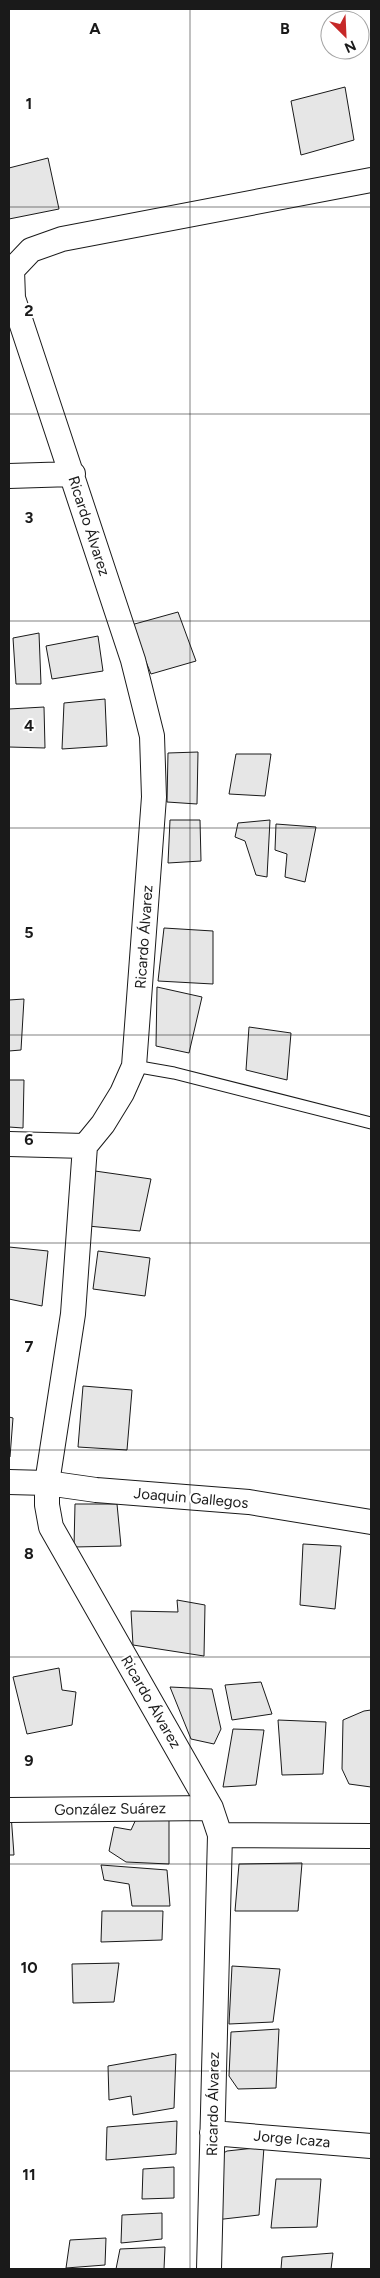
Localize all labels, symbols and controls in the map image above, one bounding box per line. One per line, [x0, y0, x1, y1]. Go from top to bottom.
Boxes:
north arrow [320, 10, 370, 60]
text: A [89, 19, 101, 38]
text: B [280, 19, 290, 38]
text: N [342, 36, 358, 56]
text: 1 [26, 94, 32, 113]
text: 2 [24, 301, 34, 320]
street label: Ricardo Álvarez [64, 474, 114, 578]
text: 3 [25, 508, 34, 527]
text: 4 [24, 716, 34, 735]
street label: Ricardo Álvarez [131, 884, 157, 990]
text: 5 [24, 923, 34, 942]
text: 6 [24, 1130, 34, 1149]
text: 7 [25, 1337, 34, 1356]
street label: Joaquin Gallegos [133, 1484, 249, 1512]
text: 8 [24, 1544, 34, 1563]
street label: Ricardo Álvarez [117, 1652, 185, 1752]
text: 9 [24, 1751, 34, 1770]
street label: González Suárez [54, 1799, 166, 1819]
text: 10 [20, 1958, 38, 1977]
street label: Ricardo Álvarez [203, 2052, 223, 2156]
street label: Jorge Icaza [253, 2127, 331, 2151]
text: 11 [22, 2165, 36, 2184]

